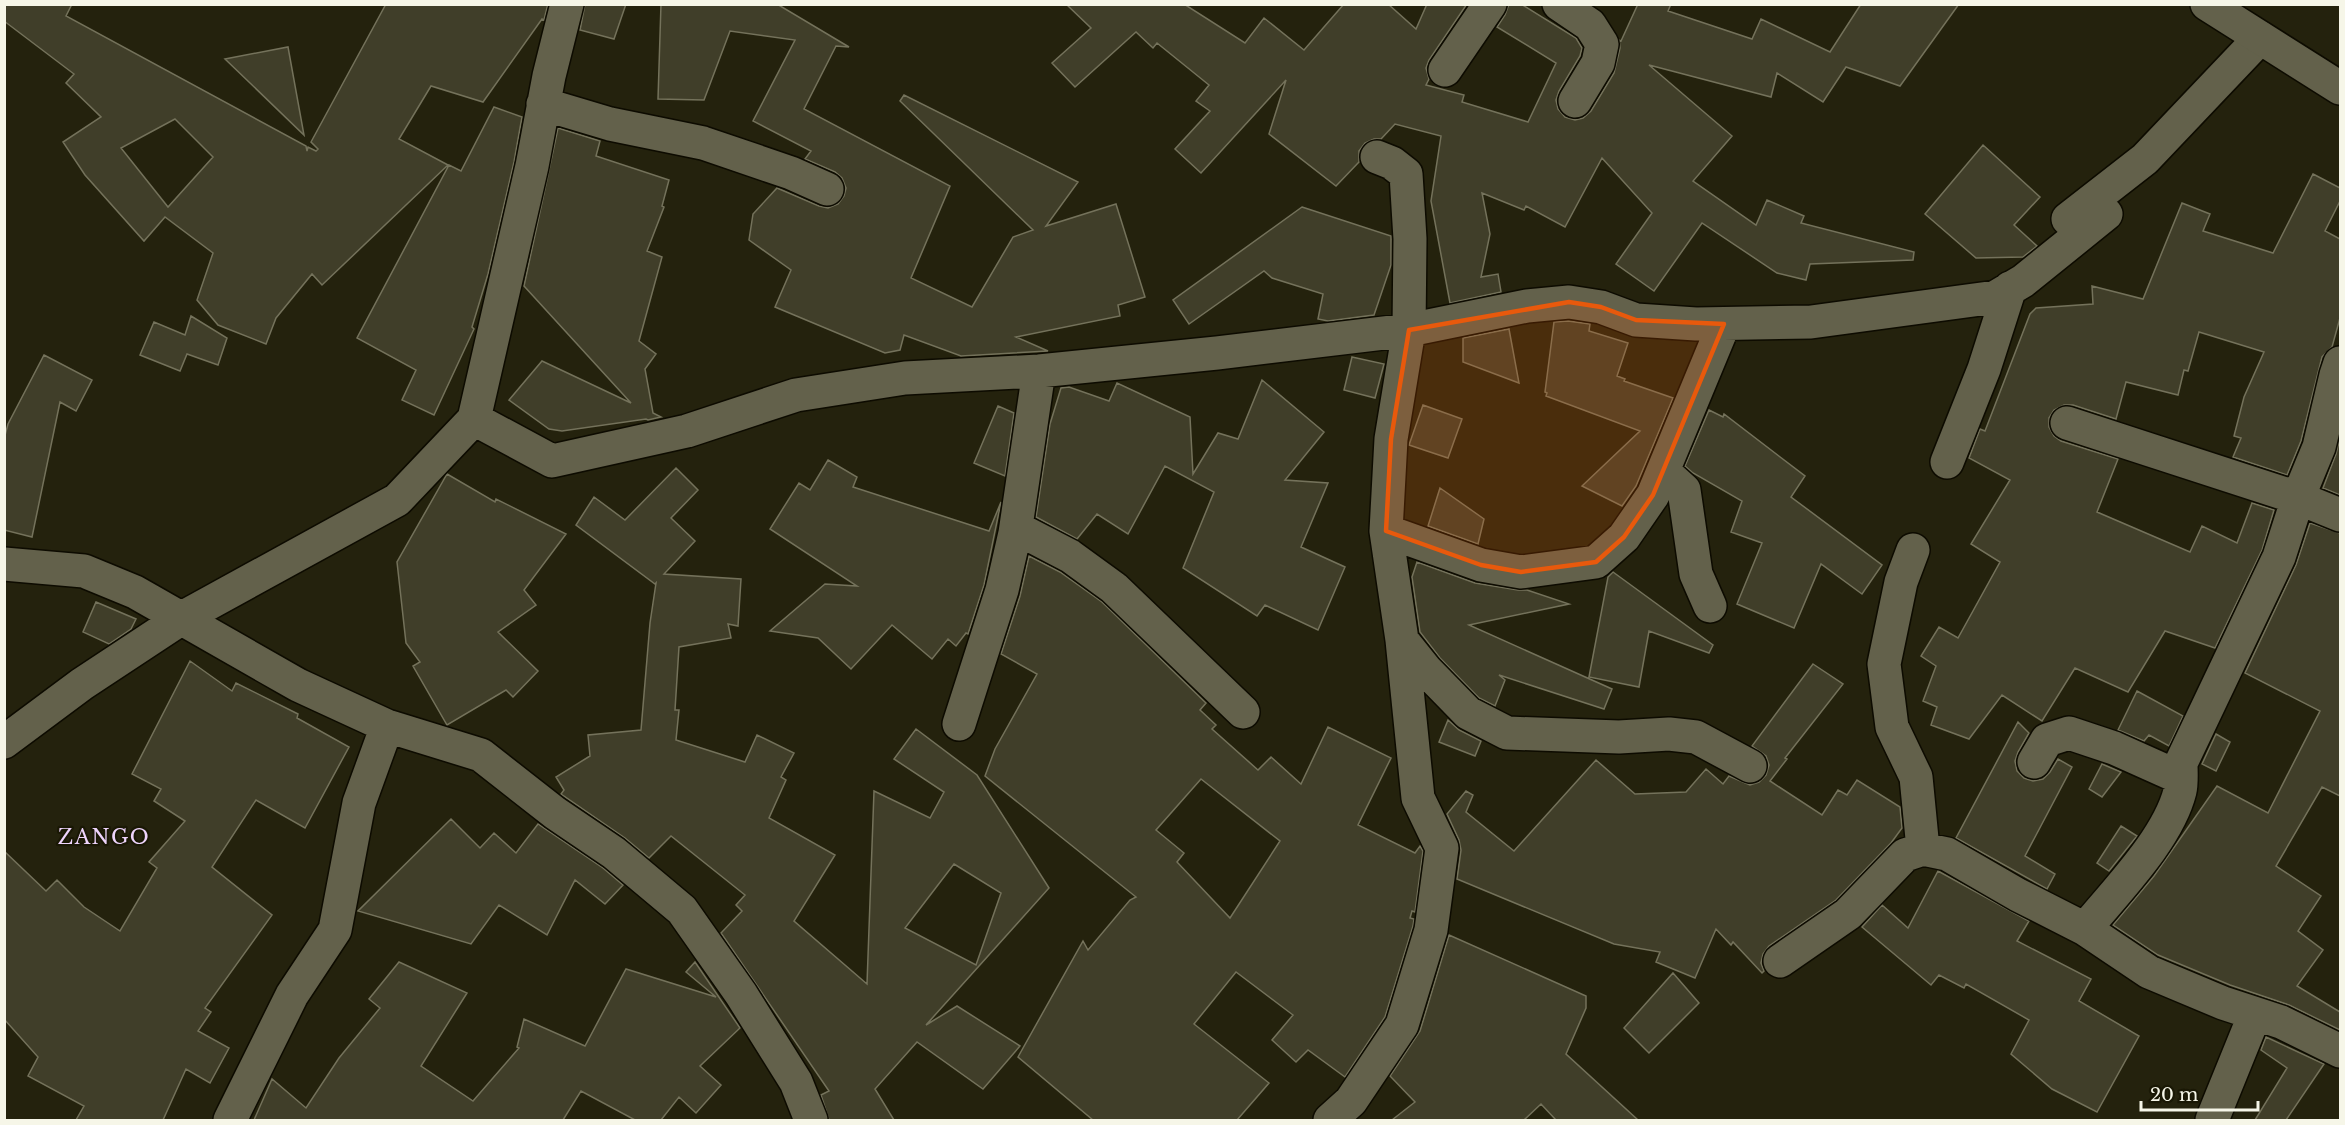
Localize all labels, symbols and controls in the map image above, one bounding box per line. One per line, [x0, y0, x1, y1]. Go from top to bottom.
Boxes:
district label: ZANGO [58, 825, 150, 849]
scale bar [2141, 1074, 2258, 1112]
text: 20 m [2150, 1084, 2198, 1106]

